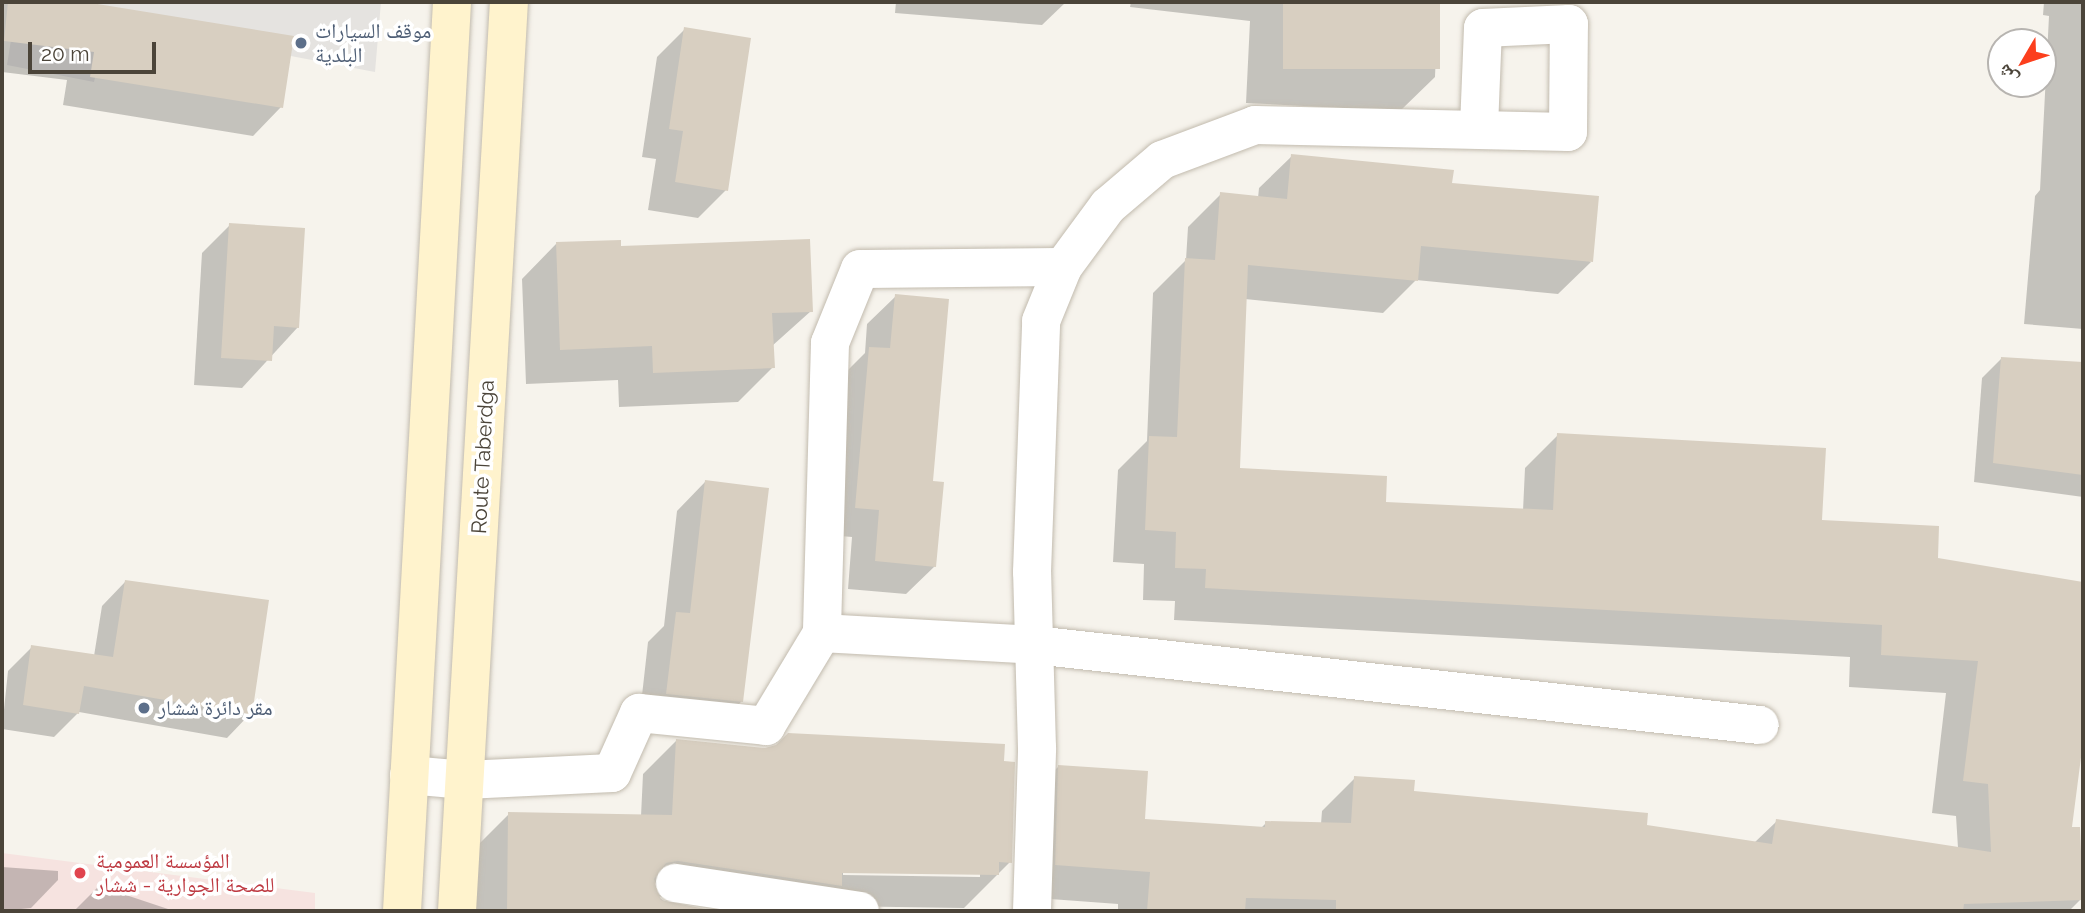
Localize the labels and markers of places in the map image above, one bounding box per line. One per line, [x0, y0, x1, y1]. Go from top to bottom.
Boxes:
place label: موقف السيارات البلدية [315, 18, 431, 68]
marker: موقف السيارات البلدية [293, 35, 309, 51]
place label: مقر دائرة ششار [158, 695, 273, 721]
marker: مقر دائرة ششار [136, 700, 152, 716]
place label: المؤسسة العمومية للصحة الجوارية - ششار [96, 848, 275, 898]
marker: المؤسسة العمومية للصحة الجوارية - ششار [70, 863, 90, 883]

